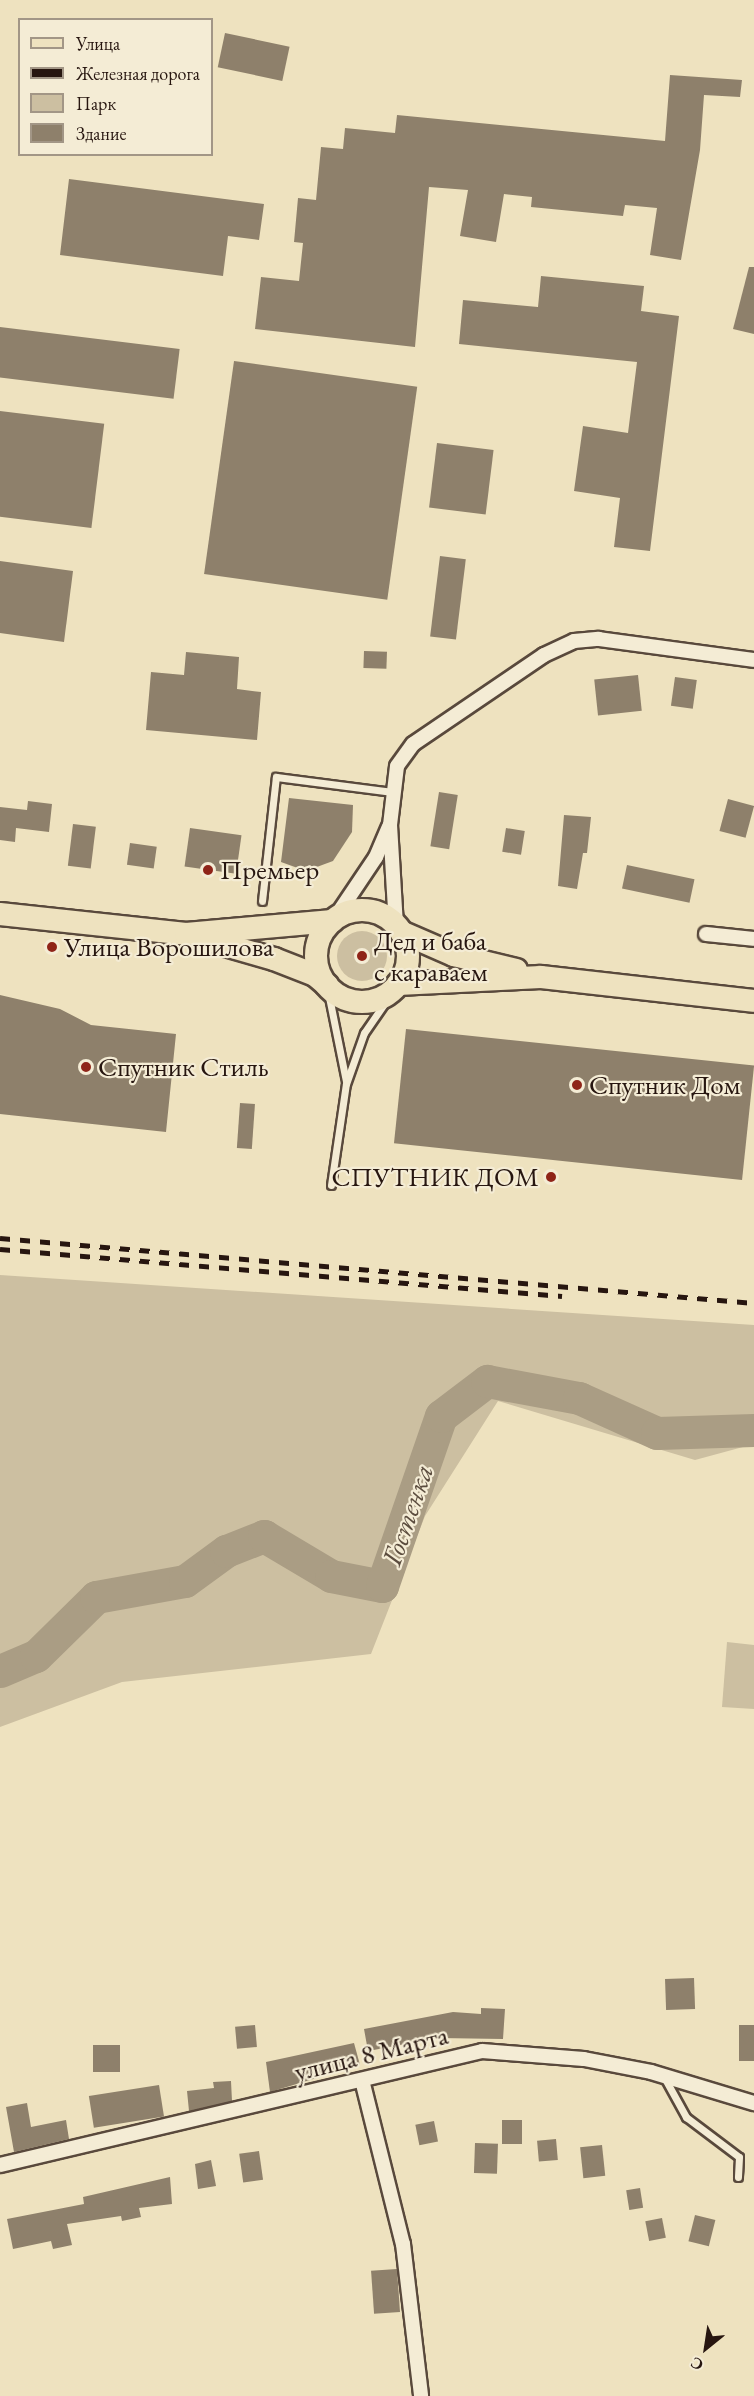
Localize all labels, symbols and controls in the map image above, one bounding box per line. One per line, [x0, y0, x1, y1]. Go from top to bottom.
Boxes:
legend [18, 18, 213, 156]
text: Улица [76, 32, 120, 55]
text: Железная дорога [76, 62, 200, 85]
text: Парк [76, 92, 116, 115]
text: Здание [76, 122, 126, 145]
place label: Премьер [220, 854, 319, 886]
marker: Премьер [201, 863, 215, 877]
place label: Дед и баба с караваем [374, 924, 488, 987]
place label: Улица Ворошилова [64, 931, 274, 963]
marker: Улица Ворошилова [45, 940, 59, 954]
marker: Дед и баба с караваем [355, 949, 369, 963]
place label: Спутник Стиль [98, 1051, 269, 1083]
marker: Спутник Стиль [79, 1060, 93, 1074]
place label: Спутник Дом [589, 1069, 740, 1101]
marker: Спутник Дом [570, 1078, 584, 1092]
place label: СПУТНИК ДОМ [331, 1161, 539, 1193]
marker: СПУТНИК ДОМ [544, 1170, 558, 1184]
water label: Гостенка [374, 1460, 440, 1570]
street label: улица 8 Марта [291, 2018, 451, 2088]
north arrow [676, 2318, 736, 2378]
text: С [687, 2352, 707, 2376]

